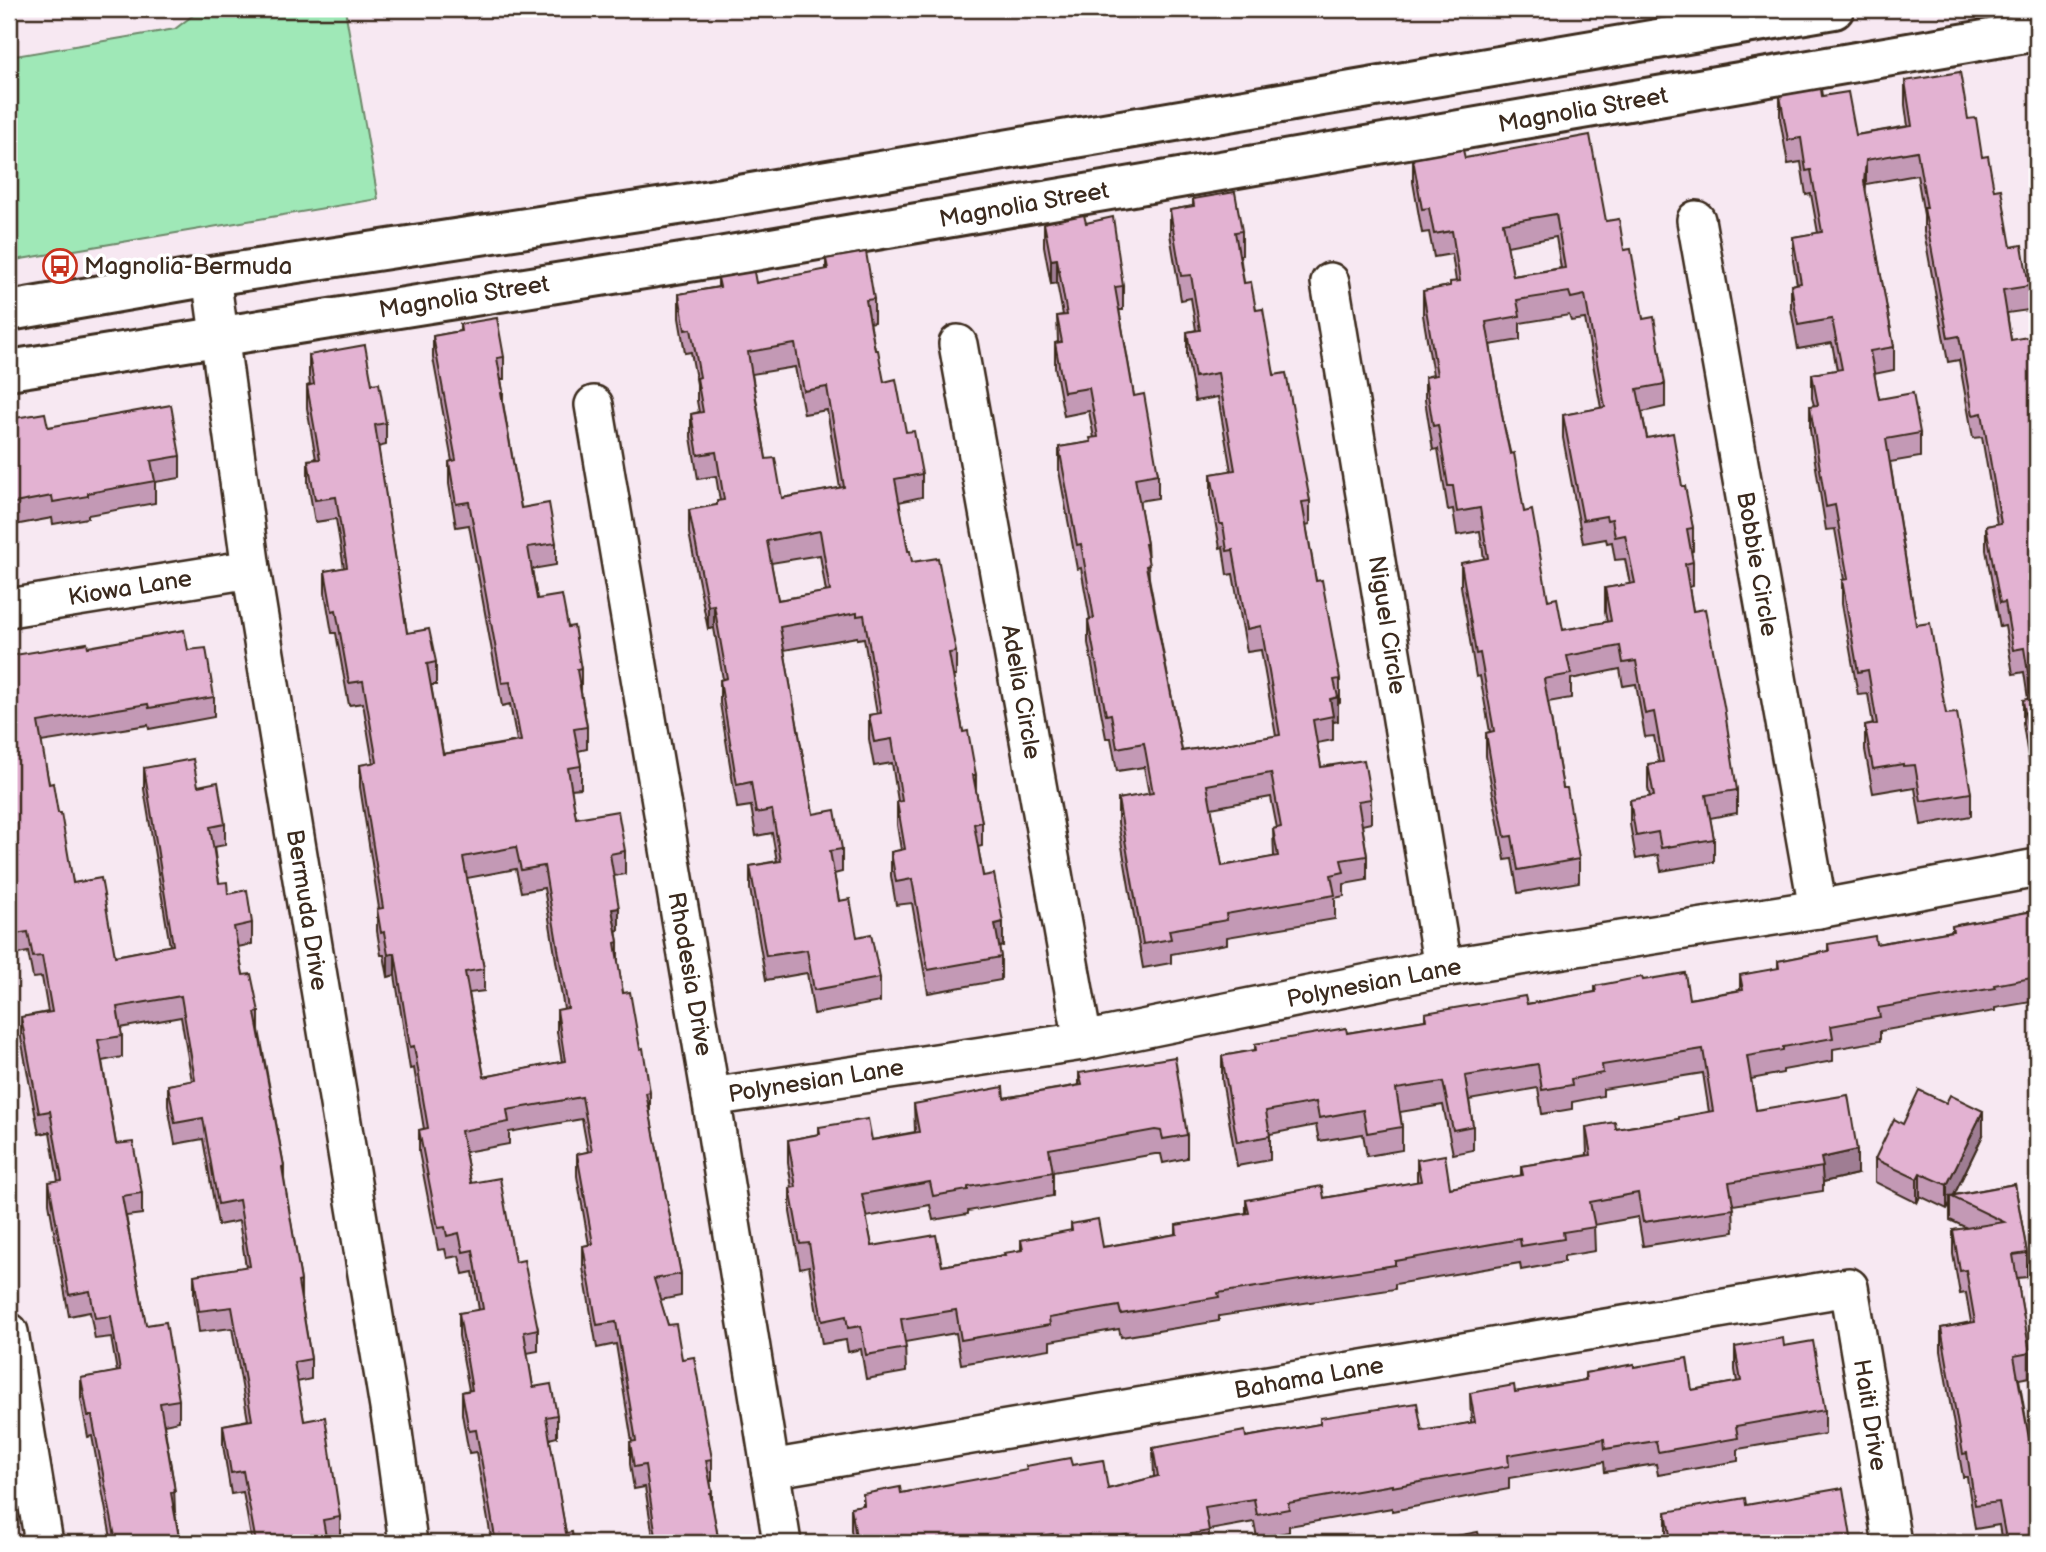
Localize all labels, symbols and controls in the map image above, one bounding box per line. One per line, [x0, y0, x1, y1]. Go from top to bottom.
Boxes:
street label: Magnolia Street [1496, 81, 1671, 139]
street label: Magnolia Street [937, 176, 1112, 234]
bus stop icon: Magnolia-Bermuda [41, 247, 79, 285]
place label: Magnolia-Bermuda [84, 252, 292, 281]
street label: Magnolia Street [377, 269, 552, 325]
street label: Bobbie Circle [1730, 489, 1784, 639]
street label: Niguel Circle [1362, 554, 1412, 696]
street label: Kiowa Lane [66, 564, 194, 612]
street label: Adelia Circle [995, 622, 1047, 762]
street label: Bermuda Drive [280, 827, 334, 993]
street label: Rhodesia Drive [661, 890, 719, 1058]
street label: Polynesian Lane [1284, 952, 1464, 1014]
street label: Polynesian Lane [726, 1053, 906, 1109]
street label: Bahama Lane [1232, 1351, 1386, 1405]
street label: Haiti Drive [1847, 1357, 1893, 1473]

